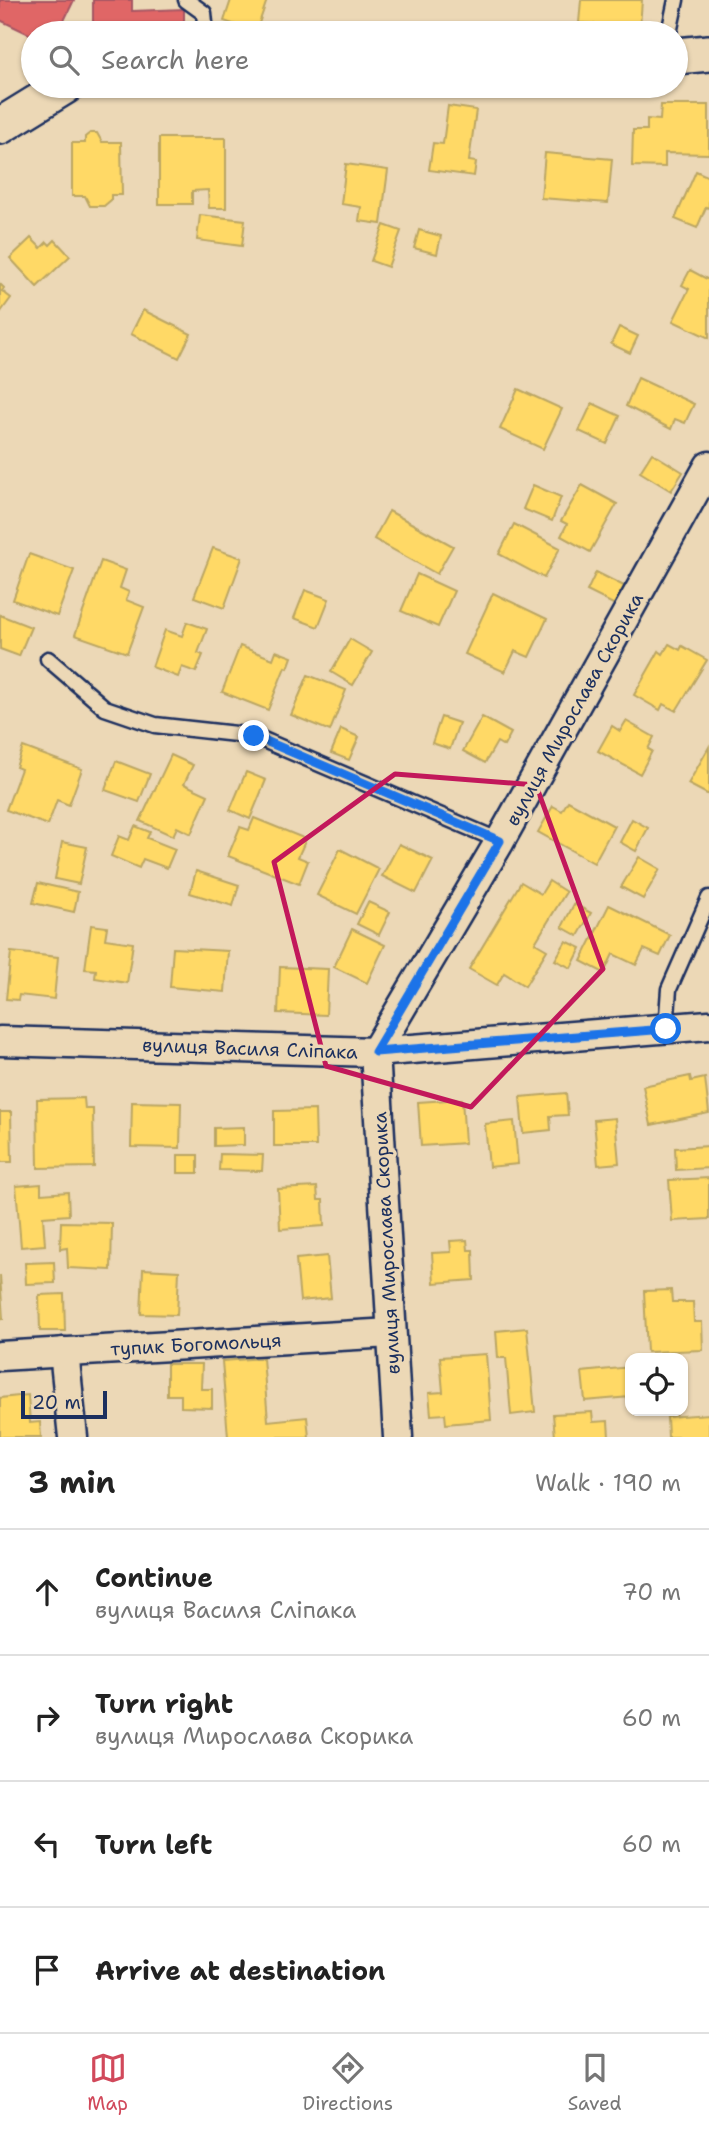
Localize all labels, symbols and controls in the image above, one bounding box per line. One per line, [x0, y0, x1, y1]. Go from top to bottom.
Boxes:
search box [21, 21, 688, 98]
icon: search [45, 41, 83, 79]
text: Search here [101, 42, 250, 77]
street label: вулиця Мирослава Скорика [500, 588, 649, 830]
route end [238, 720, 269, 751]
route start [650, 1013, 681, 1044]
street label: вулиця Василя Сліпака [142, 1032, 358, 1065]
street label: вулиця Мирослава Скорика [367, 1111, 406, 1375]
street label: тупик Богомольця [110, 1328, 282, 1361]
map controls [625, 1353, 688, 1416]
button: locate [625, 1353, 688, 1416]
scale bar [21, 1388, 107, 1420]
text: 20 m [32, 1390, 81, 1415]
text: 3 min [28, 1462, 115, 1503]
text: Walk · 190 m [535, 1468, 681, 1498]
text: Continue [95, 1560, 213, 1595]
icon: ahead [28, 1573, 66, 1611]
text: 70 m [622, 1577, 681, 1607]
text: вулиця Василя Сліпака [95, 1595, 356, 1625]
text: Turn right [95, 1686, 233, 1721]
icon: right [28, 1699, 66, 1737]
text: 60 m [622, 1703, 681, 1733]
text: вулиця Мирослава Скорика [95, 1721, 413, 1751]
icon: left [28, 1825, 66, 1863]
text: Turn left [95, 1827, 212, 1862]
text: 60 m [622, 1829, 681, 1859]
icon: arrive [28, 1951, 66, 1989]
text: Arrive at destination [95, 1953, 385, 1988]
tab: Map [87, 2049, 128, 2116]
tab: Directions [303, 2049, 393, 2116]
tab: Saved [568, 2049, 622, 2116]

